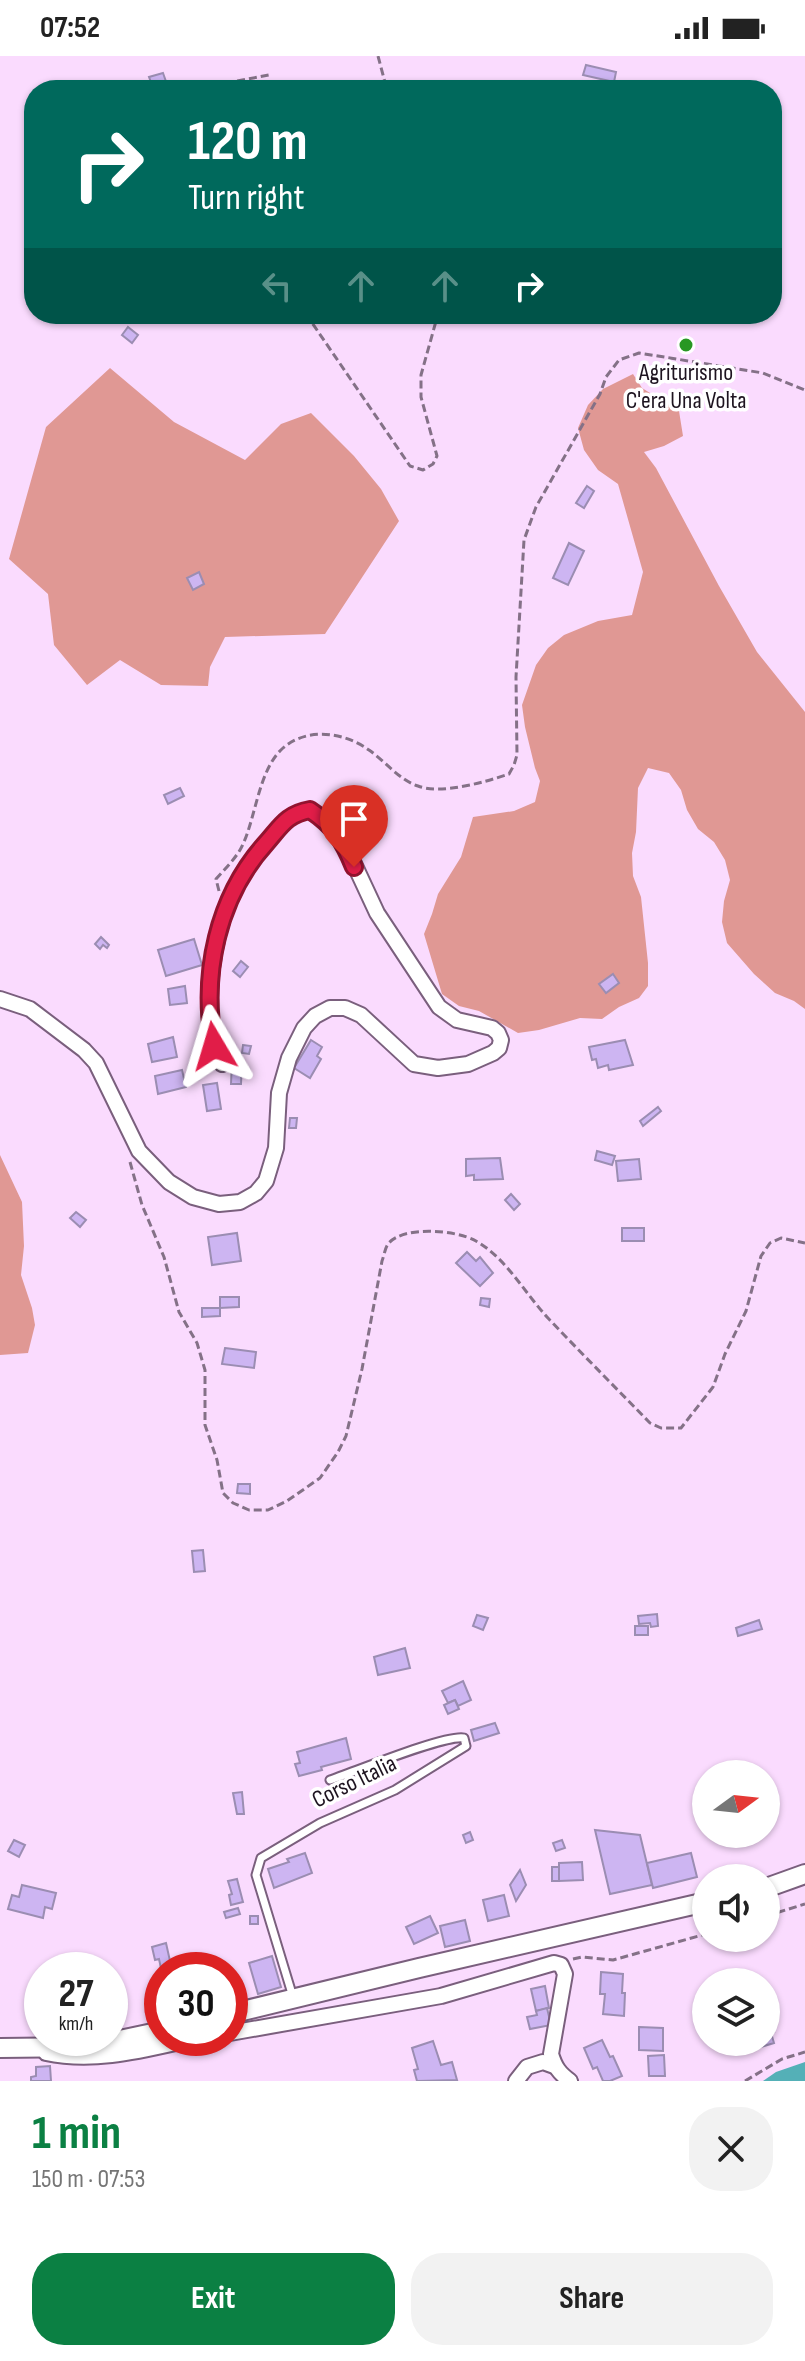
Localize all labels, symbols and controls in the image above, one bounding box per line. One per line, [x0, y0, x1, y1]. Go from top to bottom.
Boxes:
text: 07:52 [40, 10, 100, 46]
text: 120 m [188, 109, 308, 176]
icon: right [56, 112, 160, 216]
text: Turn right [188, 177, 305, 220]
icon: left [255, 264, 299, 308]
icon: ahead [339, 264, 383, 308]
icon: ahead [423, 264, 467, 308]
icon: right [507, 264, 551, 308]
marker: Agriturismo C'era Una Volta [677, 336, 695, 354]
place label: Agriturismo C'era Una Volta [626, 358, 746, 415]
pin [320, 785, 388, 867]
icon: arrive [332, 797, 376, 841]
position arrow [172, 1004, 256, 1088]
street label: Corso Italia [307, 1749, 401, 1814]
north arrow [692, 1760, 780, 1848]
map controls [692, 1760, 780, 2056]
button: sound [692, 1864, 780, 1952]
speed limit sign: 30 [144, 1952, 248, 2056]
button: layers [692, 1968, 780, 2056]
text: 27 [59, 1970, 93, 2018]
text: km/h [59, 2012, 93, 2036]
text: 1 min [32, 2105, 121, 2162]
button: close [689, 2107, 773, 2191]
text: 150 m · 07:53 [32, 2164, 145, 2195]
button: Exit [32, 2253, 395, 2345]
button: Share [411, 2253, 773, 2345]

